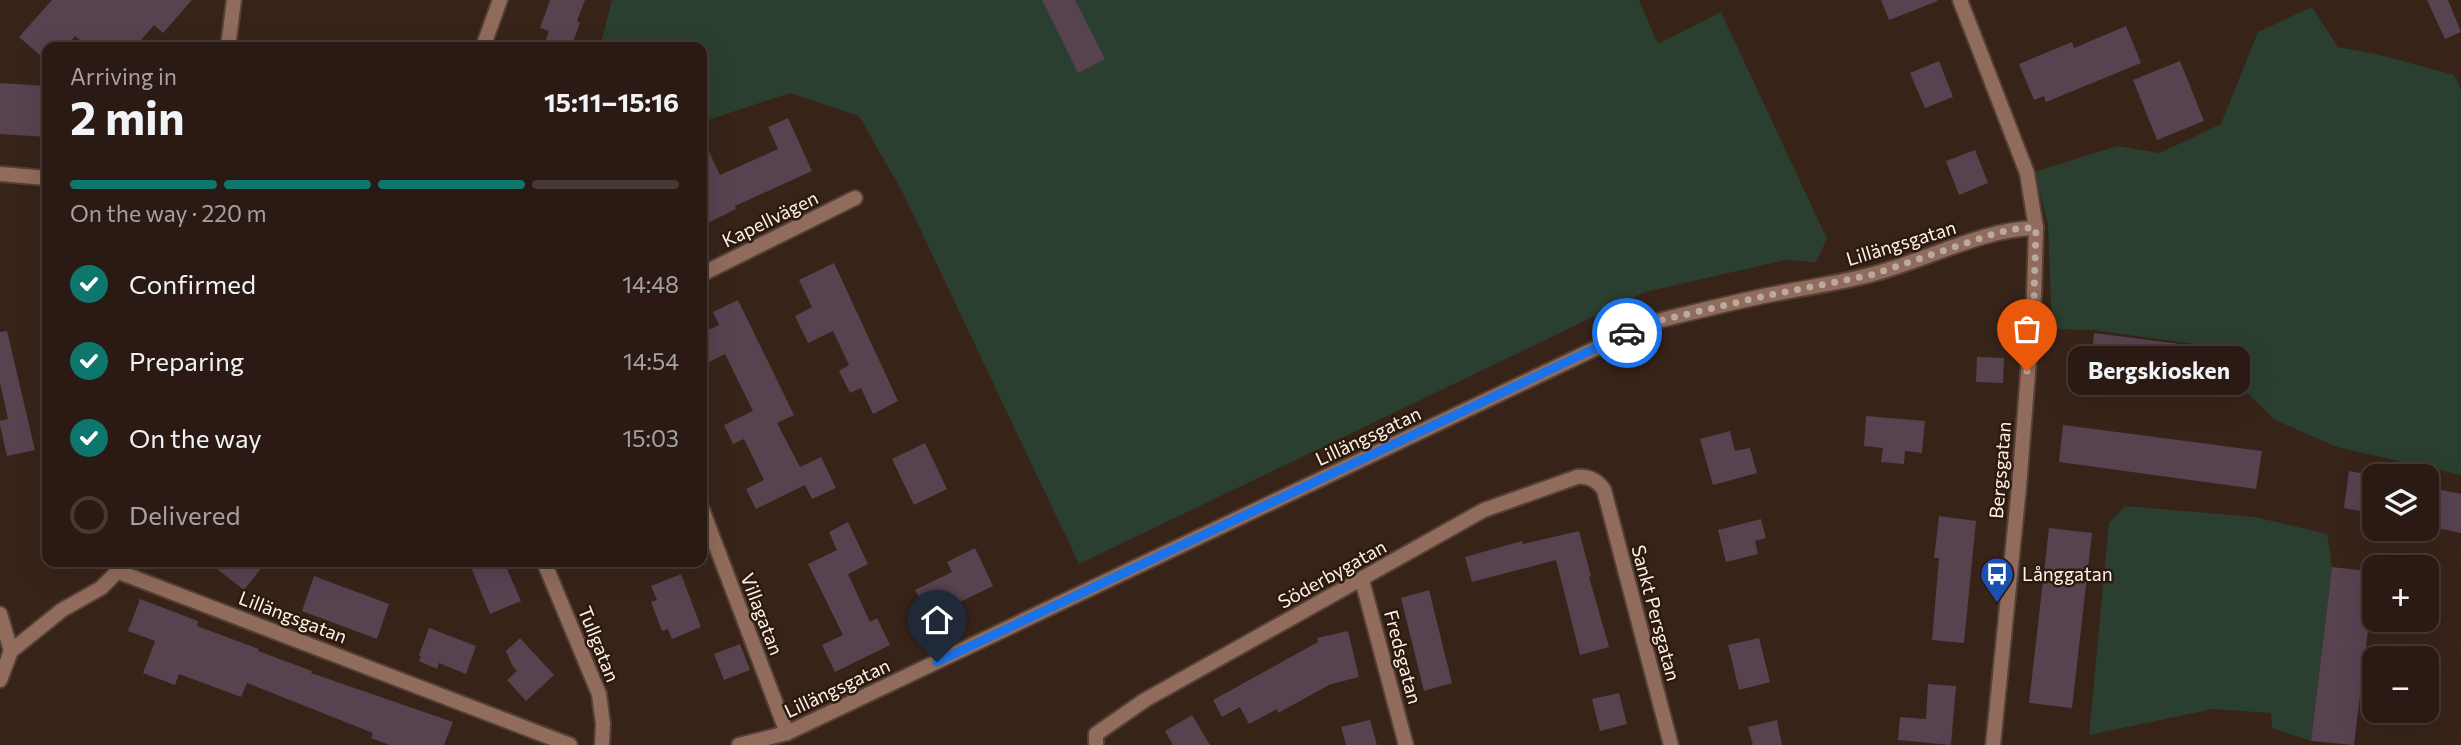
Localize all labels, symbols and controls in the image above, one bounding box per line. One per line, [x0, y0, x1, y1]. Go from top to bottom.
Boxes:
text: Arriving in [70, 62, 177, 90]
text: 15:11–15:16 [544, 86, 679, 117]
text: 2 min [70, 88, 185, 144]
street label: Kapellvägen [718, 185, 822, 252]
text: On the way · 220 m [70, 199, 267, 227]
street label: Lillängsgatan [1843, 215, 1959, 270]
icon: check [70, 265, 108, 303]
text: Confirmed [129, 268, 256, 299]
text: 14:48 [622, 270, 679, 298]
courier [1592, 298, 1662, 368]
pin [1997, 299, 2057, 371]
icon: bag [2008, 310, 2046, 348]
icon: car [1608, 314, 1646, 352]
icon: check [70, 342, 108, 380]
text: Preparing [129, 345, 244, 376]
callout: Bergskiosken [2069, 346, 2251, 396]
text: 14:54 [623, 347, 679, 375]
text: Bergskiosken [2088, 356, 2230, 384]
street label: Lillängsgatan [1311, 401, 1424, 470]
icon: check [70, 419, 108, 457]
street label: Bergsgatan [1984, 420, 2015, 520]
text: On the way [129, 422, 262, 453]
text: 15:03 [622, 424, 679, 452]
map controls [2362, 464, 2439, 723]
button: layers [2362, 464, 2439, 541]
text: Delivered [129, 499, 240, 530]
street label: Söderbygatan [1274, 534, 1390, 613]
street label: Sankt Persgatan [1627, 542, 1686, 683]
bus stop icon: Långgatan [1978, 555, 2016, 604]
button: + [2362, 555, 2439, 632]
place label: Långgatan [2022, 562, 2113, 585]
street label: Villagatan [736, 569, 789, 658]
street label: Lillängsgatan [236, 585, 350, 648]
pin [907, 590, 967, 662]
icon: home [918, 601, 956, 639]
street label: Tullgatan [574, 603, 625, 685]
street label: Fredsgatan [1380, 607, 1427, 706]
button: − [2362, 646, 2439, 723]
street label: Lillängsgatan [780, 653, 893, 722]

